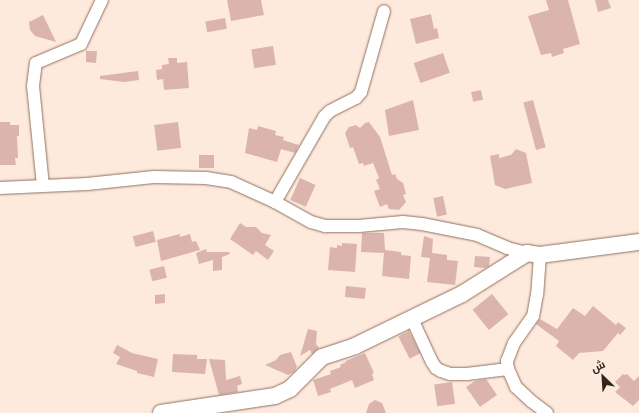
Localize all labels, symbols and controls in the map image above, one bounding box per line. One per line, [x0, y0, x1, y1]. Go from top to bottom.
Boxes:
north arrow [583, 357, 623, 397]
text: ش [589, 357, 607, 375]

